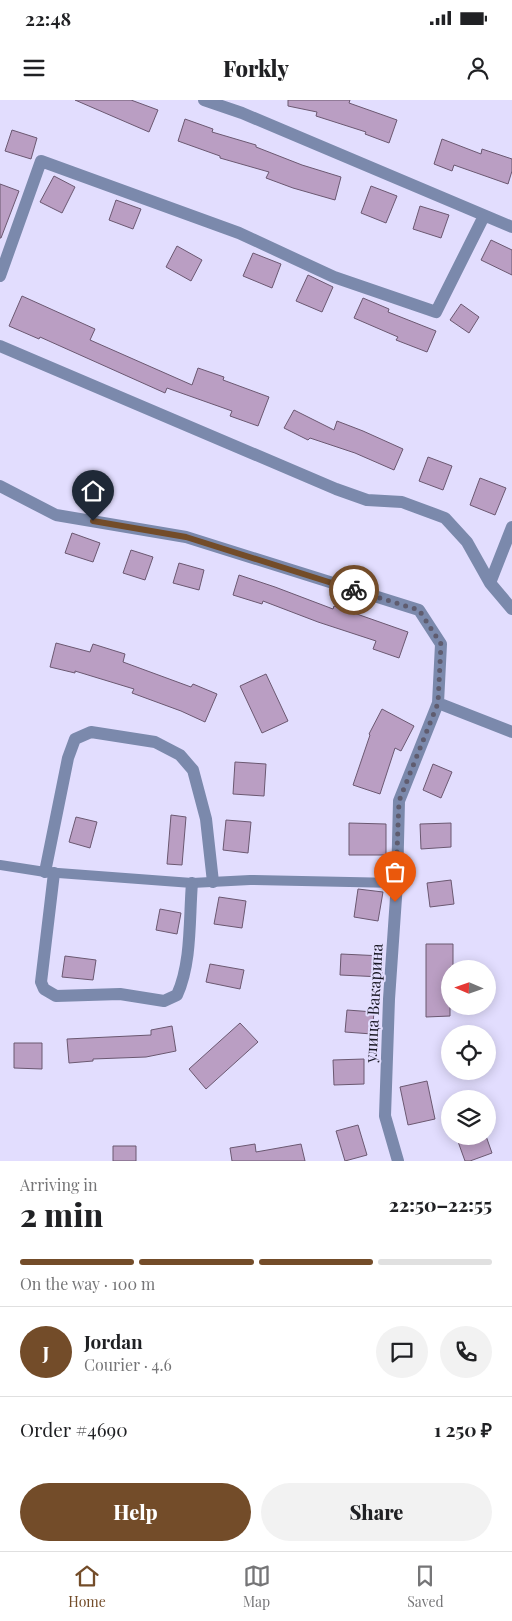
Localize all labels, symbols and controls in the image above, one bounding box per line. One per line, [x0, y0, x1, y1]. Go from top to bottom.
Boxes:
text: 22:48 [25, 5, 71, 31]
text: Forkly [223, 53, 289, 83]
icon: menu [20, 54, 48, 82]
icon: person [464, 54, 492, 82]
pin [72, 470, 114, 521]
icon: home [79, 477, 107, 505]
courier [329, 565, 379, 615]
icon: bike [340, 576, 368, 604]
pin [374, 851, 416, 902]
icon: bag [381, 858, 409, 886]
street label: улица Вакарина [359, 943, 387, 1064]
north arrow [441, 960, 496, 1015]
map controls [441, 960, 496, 1145]
button: locate [441, 1025, 496, 1080]
button: layers [441, 1090, 496, 1145]
text: Arriving in [20, 1174, 98, 1195]
text: 22:50–22:55 [389, 1191, 492, 1217]
text: 2 min [20, 1192, 103, 1235]
text: On the way · 100 m [20, 1273, 155, 1294]
button: chat [376, 1326, 428, 1378]
button: phone [440, 1326, 492, 1378]
text: Jordan [84, 1328, 143, 1354]
text: J [43, 1339, 49, 1365]
text: Courier · 4.6 [84, 1354, 172, 1375]
text: Order #4690 [20, 1416, 128, 1442]
text: 1 250 ₽ [434, 1416, 492, 1442]
button: Help [20, 1483, 251, 1541]
button: Share [261, 1483, 492, 1541]
tab: Home [68, 1562, 106, 1611]
tab: Map [243, 1562, 271, 1611]
tab: Saved [407, 1562, 444, 1611]

